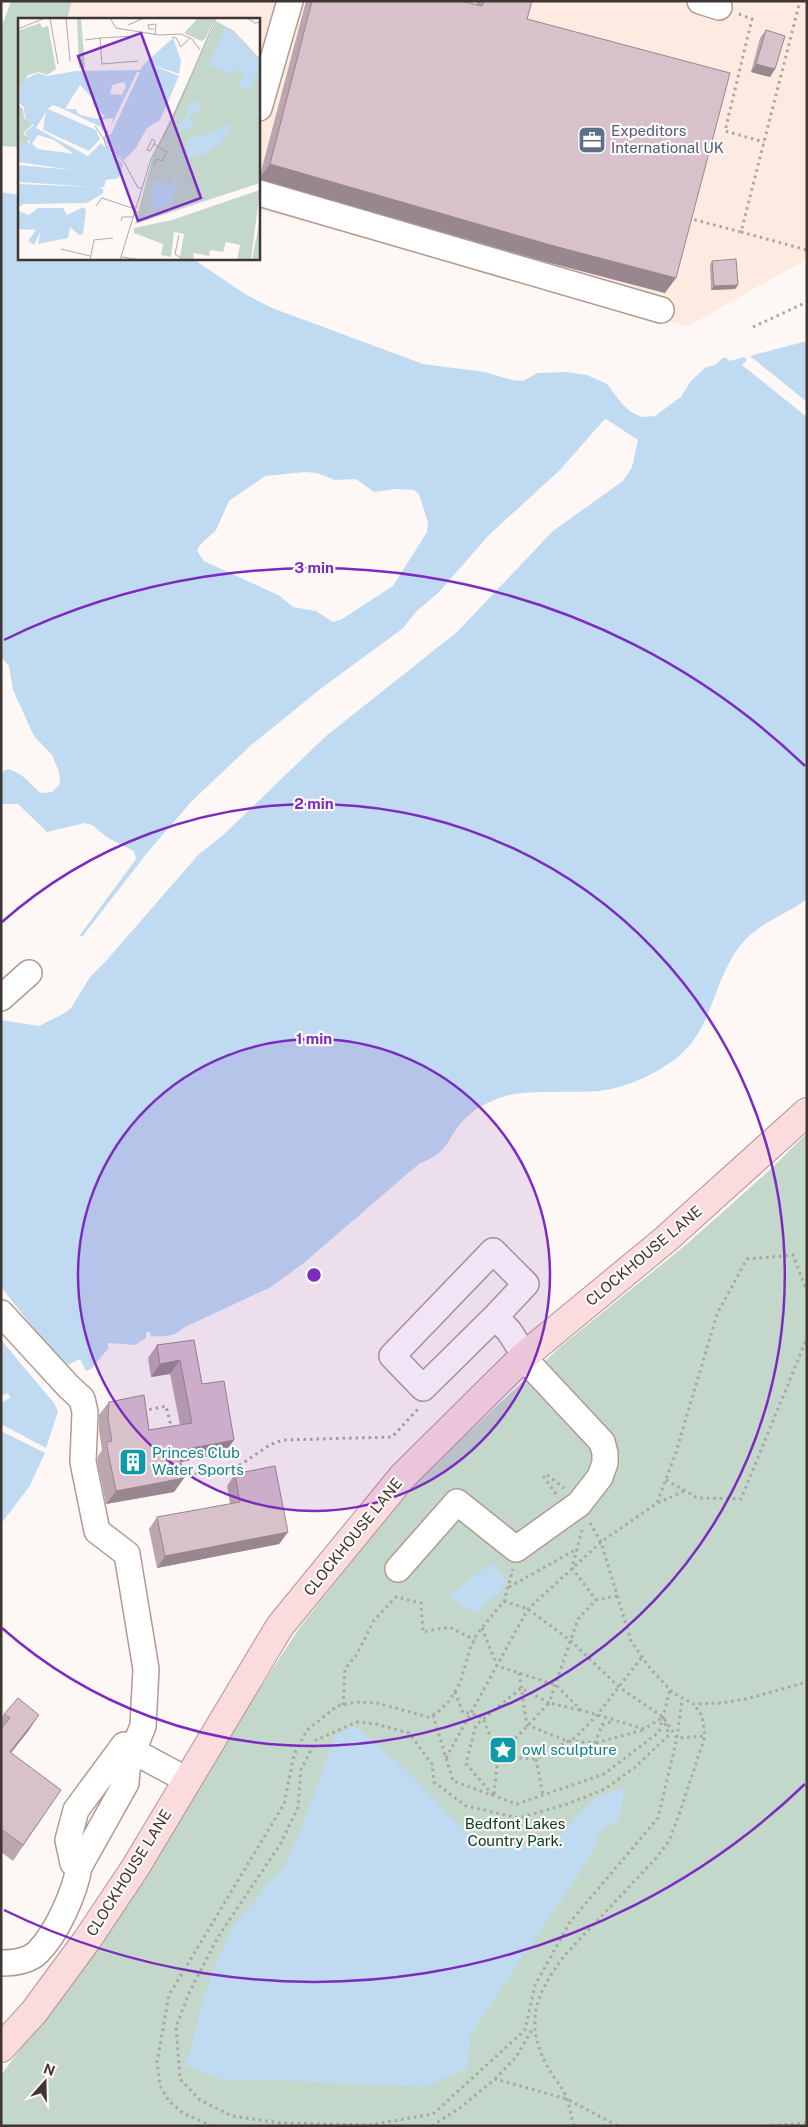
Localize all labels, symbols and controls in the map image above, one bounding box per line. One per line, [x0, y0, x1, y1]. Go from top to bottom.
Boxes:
inset map [18, 18, 260, 260]
place label: Expeditors International UK [611, 122, 724, 156]
office icon: Expeditors International UK [577, 125, 607, 155]
text: 3 min [294, 559, 334, 576]
text: 2 min [294, 795, 334, 812]
text: 1 min [296, 1030, 332, 1047]
street label: CLOCKHOUSE LANE [582, 1202, 705, 1309]
centre of rings [305, 1266, 323, 1284]
place label: Princes Club Water Sports [152, 1444, 244, 1478]
building icon: Princes Club Water Sports [118, 1447, 148, 1477]
street label: CLOCKHOUSE LANE [300, 1475, 405, 1599]
place icon: owl sculpture [488, 1735, 518, 1765]
place label: owl sculpture [522, 1741, 617, 1758]
street label: CLOCKHOUSE LANE [83, 1806, 174, 1939]
park label: Bedfont Lakes Country Park. [465, 1815, 565, 1849]
north arrow [20, 2057, 70, 2107]
text: N [42, 2060, 57, 2079]

